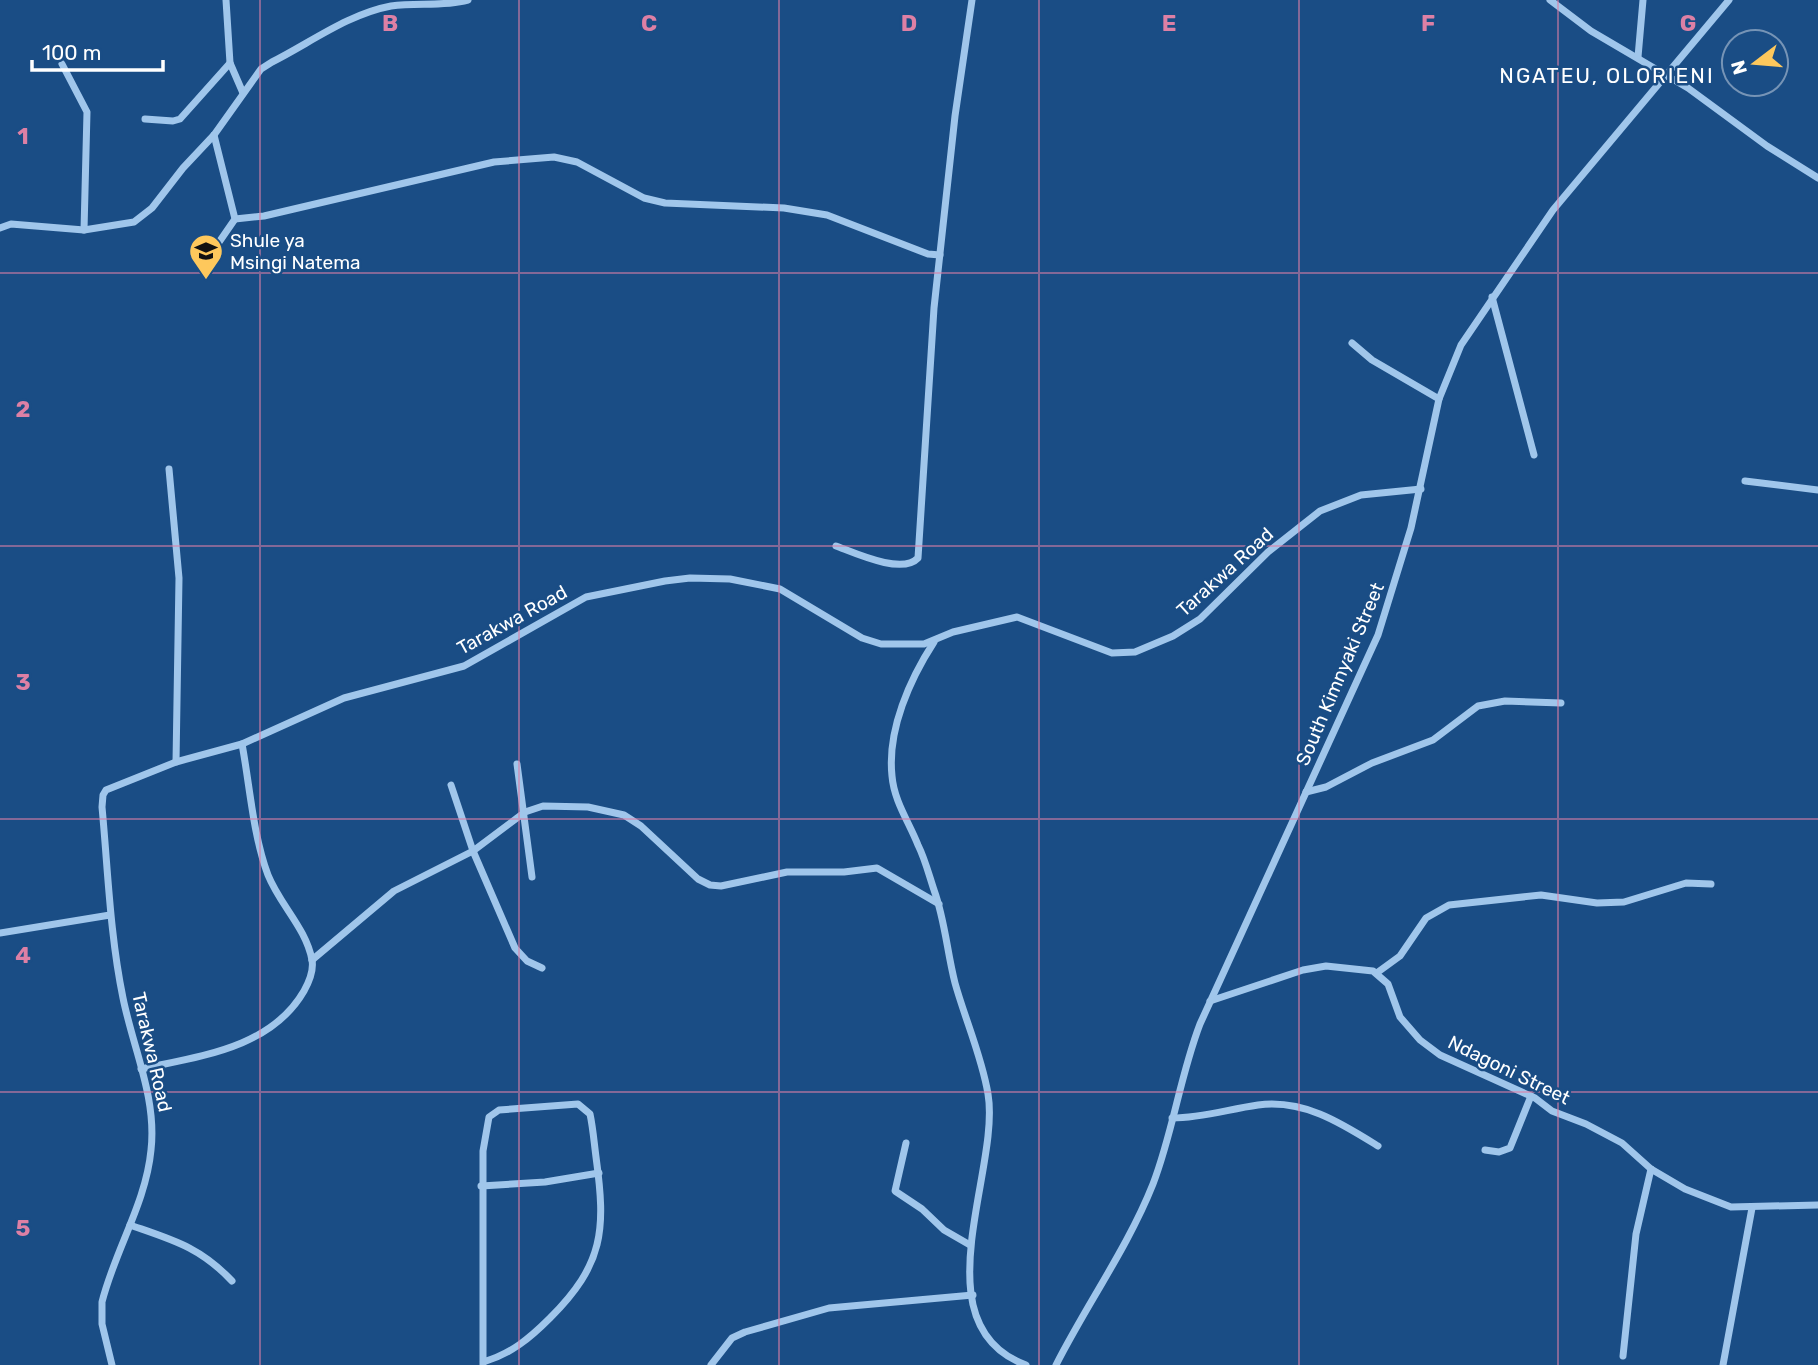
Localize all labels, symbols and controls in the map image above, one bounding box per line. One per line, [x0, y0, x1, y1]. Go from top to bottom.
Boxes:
text: B [382, 9, 398, 37]
text: C [641, 9, 657, 37]
text: D [901, 9, 917, 37]
text: E [1162, 9, 1176, 37]
text: F [1421, 9, 1435, 37]
text: G [1680, 9, 1696, 37]
scale bar [32, 28, 163, 72]
north arrow [1720, 28, 1790, 98]
text: 100 m [42, 40, 101, 65]
text: N [1726, 58, 1752, 77]
district label: NGATEU, OLORIENI [1499, 63, 1715, 88]
text: 1 [17, 122, 29, 150]
place label: Shule ya Msingi Natema [230, 229, 361, 274]
school or university icon: Shule ya Msingi Natema [187, 232, 225, 281]
text: 2 [16, 395, 30, 423]
street label: Tarakwa Road [1172, 523, 1278, 621]
street label: South Kimnyaki Street [1291, 579, 1389, 769]
street label: Tarakwa Road [453, 580, 571, 660]
text: 3 [15, 668, 31, 696]
text: 4 [15, 941, 31, 969]
street label: Tarakwa Road [127, 990, 177, 1114]
street label: Ndagoni Street [1444, 1031, 1574, 1110]
text: 5 [16, 1214, 31, 1242]

